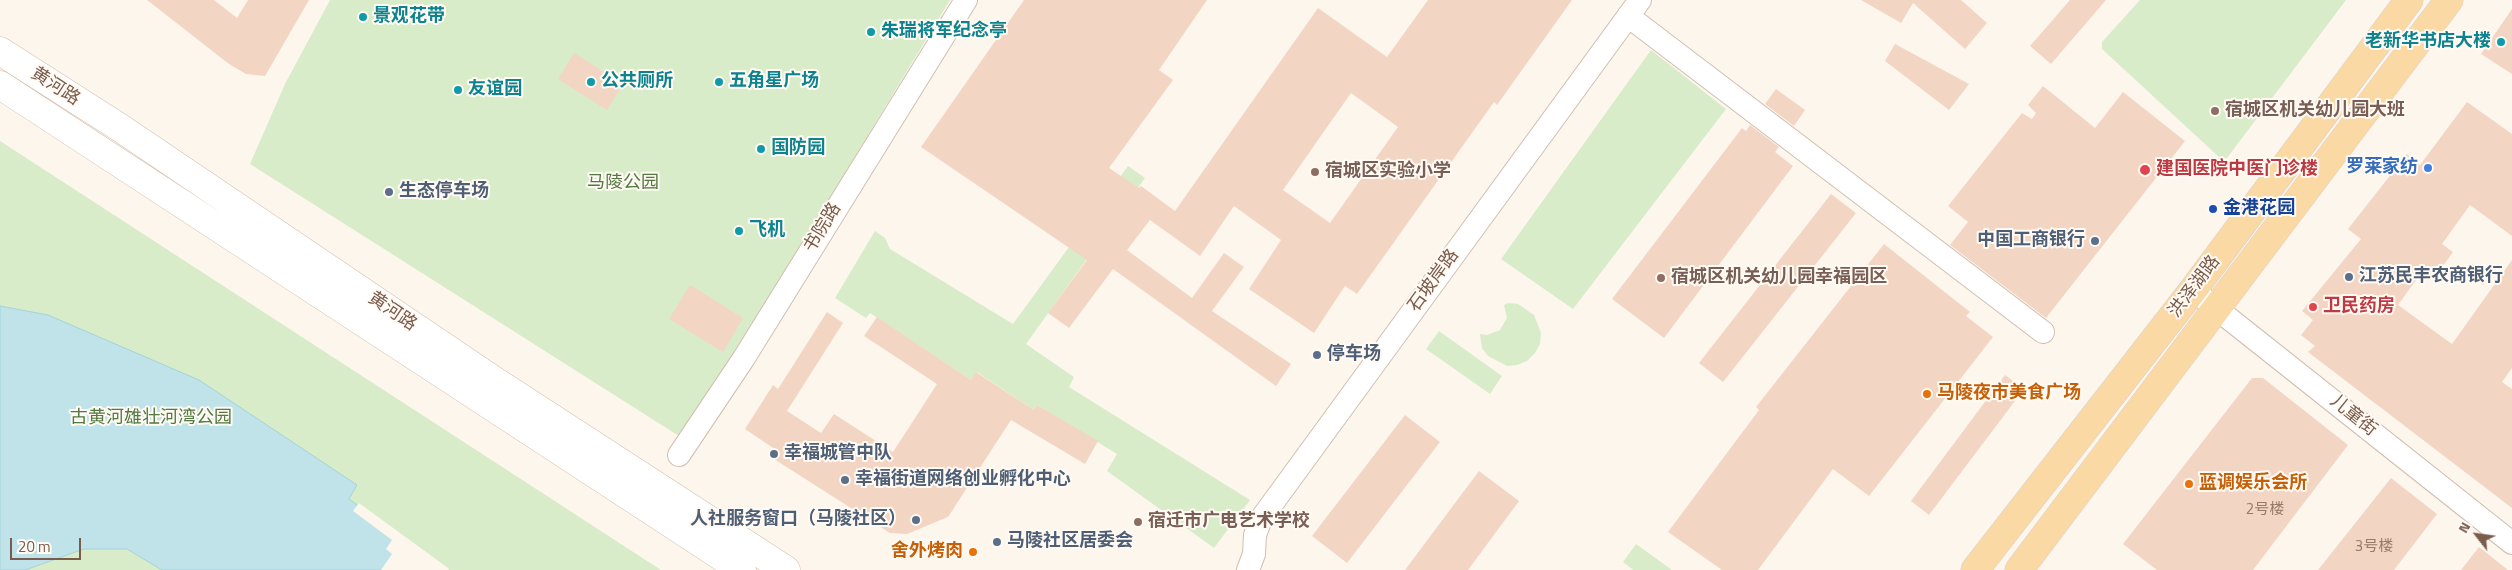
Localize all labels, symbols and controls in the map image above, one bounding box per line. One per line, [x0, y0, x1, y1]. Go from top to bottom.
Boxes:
place label: 景观花带 [373, 6, 445, 28]
marker: 景观花带 [357, 11, 369, 23]
place label: 朱瑞将军纪念亭 [881, 21, 1007, 43]
marker: 朱瑞将军纪念亭 [865, 26, 877, 38]
place label: 老新华书店大楼 [2365, 31, 2491, 53]
marker: 老新华书店大楼 [2495, 36, 2507, 48]
street label: 黄河路 [26, 63, 84, 111]
place label: 公共厕所 [601, 71, 673, 93]
place label: 五角星广场 [729, 71, 819, 93]
marker: 公共厕所 [585, 76, 597, 88]
marker: 五角星广场 [713, 76, 725, 88]
place label: 友谊园 [468, 79, 522, 101]
marker: 友谊园 [452, 84, 464, 96]
place label: 宿城区机关幼儿园大班 [2225, 100, 2405, 122]
marker: 宿城区机关幼儿园大班 [2209, 105, 2221, 117]
place label: 国防园 [771, 138, 825, 160]
marker: 国防园 [755, 143, 767, 155]
place label: 罗莱家纺 [2346, 157, 2418, 179]
place label: 建国医院中医门诊楼 [2156, 159, 2318, 181]
place label: 宿城区实验小学 [1325, 161, 1451, 183]
marker: 罗莱家纺 [2422, 162, 2434, 174]
marker: 建国医院中医门诊楼 [2138, 163, 2152, 177]
marker: 宿城区实验小学 [1309, 166, 1321, 178]
park label: 马陵公园 [587, 173, 659, 195]
place label: 生态停车场 [399, 181, 489, 203]
marker: 生态停车场 [383, 186, 395, 198]
place label: 金港花园 [2223, 198, 2295, 220]
street label: 书院路 [800, 199, 846, 257]
marker: 金港花园 [2207, 203, 2219, 215]
place label: 飞机 [749, 220, 785, 242]
marker: 飞机 [733, 225, 745, 237]
place label: 中国工商银行 [1977, 230, 2085, 252]
marker: 中国工商银行 [2089, 235, 2101, 247]
street label: 石坡岸路 [1404, 246, 1464, 316]
street label: 洪泽湖路 [2165, 252, 2225, 322]
place label: 江苏民丰农商银行 [2359, 266, 2503, 288]
place label: 宿城区机关幼儿园幸福园区 [1671, 267, 1887, 289]
marker: 江苏民丰农商银行 [2343, 271, 2355, 283]
marker: 宿城区机关幼儿园幸福园区 [1655, 272, 1667, 284]
street label: 黄河路 [364, 288, 420, 336]
place label: 卫民药房 [2323, 296, 2395, 318]
marker: 卫民药房 [2307, 301, 2319, 313]
place label: 停车场 [1327, 344, 1381, 366]
marker: 停车场 [1311, 349, 1323, 361]
place label: 马陵夜市美食广场 [1937, 383, 2081, 405]
marker: 马陵夜市美食广场 [1921, 388, 1933, 400]
street label: 儿童街 [2325, 391, 2381, 441]
park label: 古黄河雄壮河湾公园 [70, 408, 232, 430]
place label: 幸福城管中队 [784, 443, 892, 465]
marker: 幸福城管中队 [768, 448, 780, 460]
place label: 幸福街道网络创业孵化中心 [855, 469, 1071, 491]
place label: 蓝调娱乐会所 [2199, 473, 2307, 495]
marker: 幸福街道网络创业孵化中心 [839, 474, 851, 486]
marker: 蓝调娱乐会所 [2183, 478, 2195, 490]
house number: 2号楼 [2246, 501, 2284, 519]
place label: 人社服务窗口（马陵社区） [690, 509, 906, 531]
north arrow [2452, 510, 2502, 560]
place label: 宿迁市广电艺术学校 [1148, 511, 1310, 533]
marker: 人社服务窗口（马陵社区） [910, 514, 922, 526]
marker: 宿迁市广电艺术学校 [1132, 516, 1144, 528]
text: N [2452, 518, 2475, 537]
scale bar [12, 528, 84, 560]
place label: 马陵社区居委会 [1007, 531, 1133, 553]
text: 20 m [18, 535, 51, 558]
marker: 马陵社区居委会 [991, 536, 1003, 548]
house number: 3号楼 [2355, 538, 2393, 556]
place label: 舍外烤肉 [891, 541, 963, 563]
marker: 舍外烤肉 [967, 546, 979, 558]

